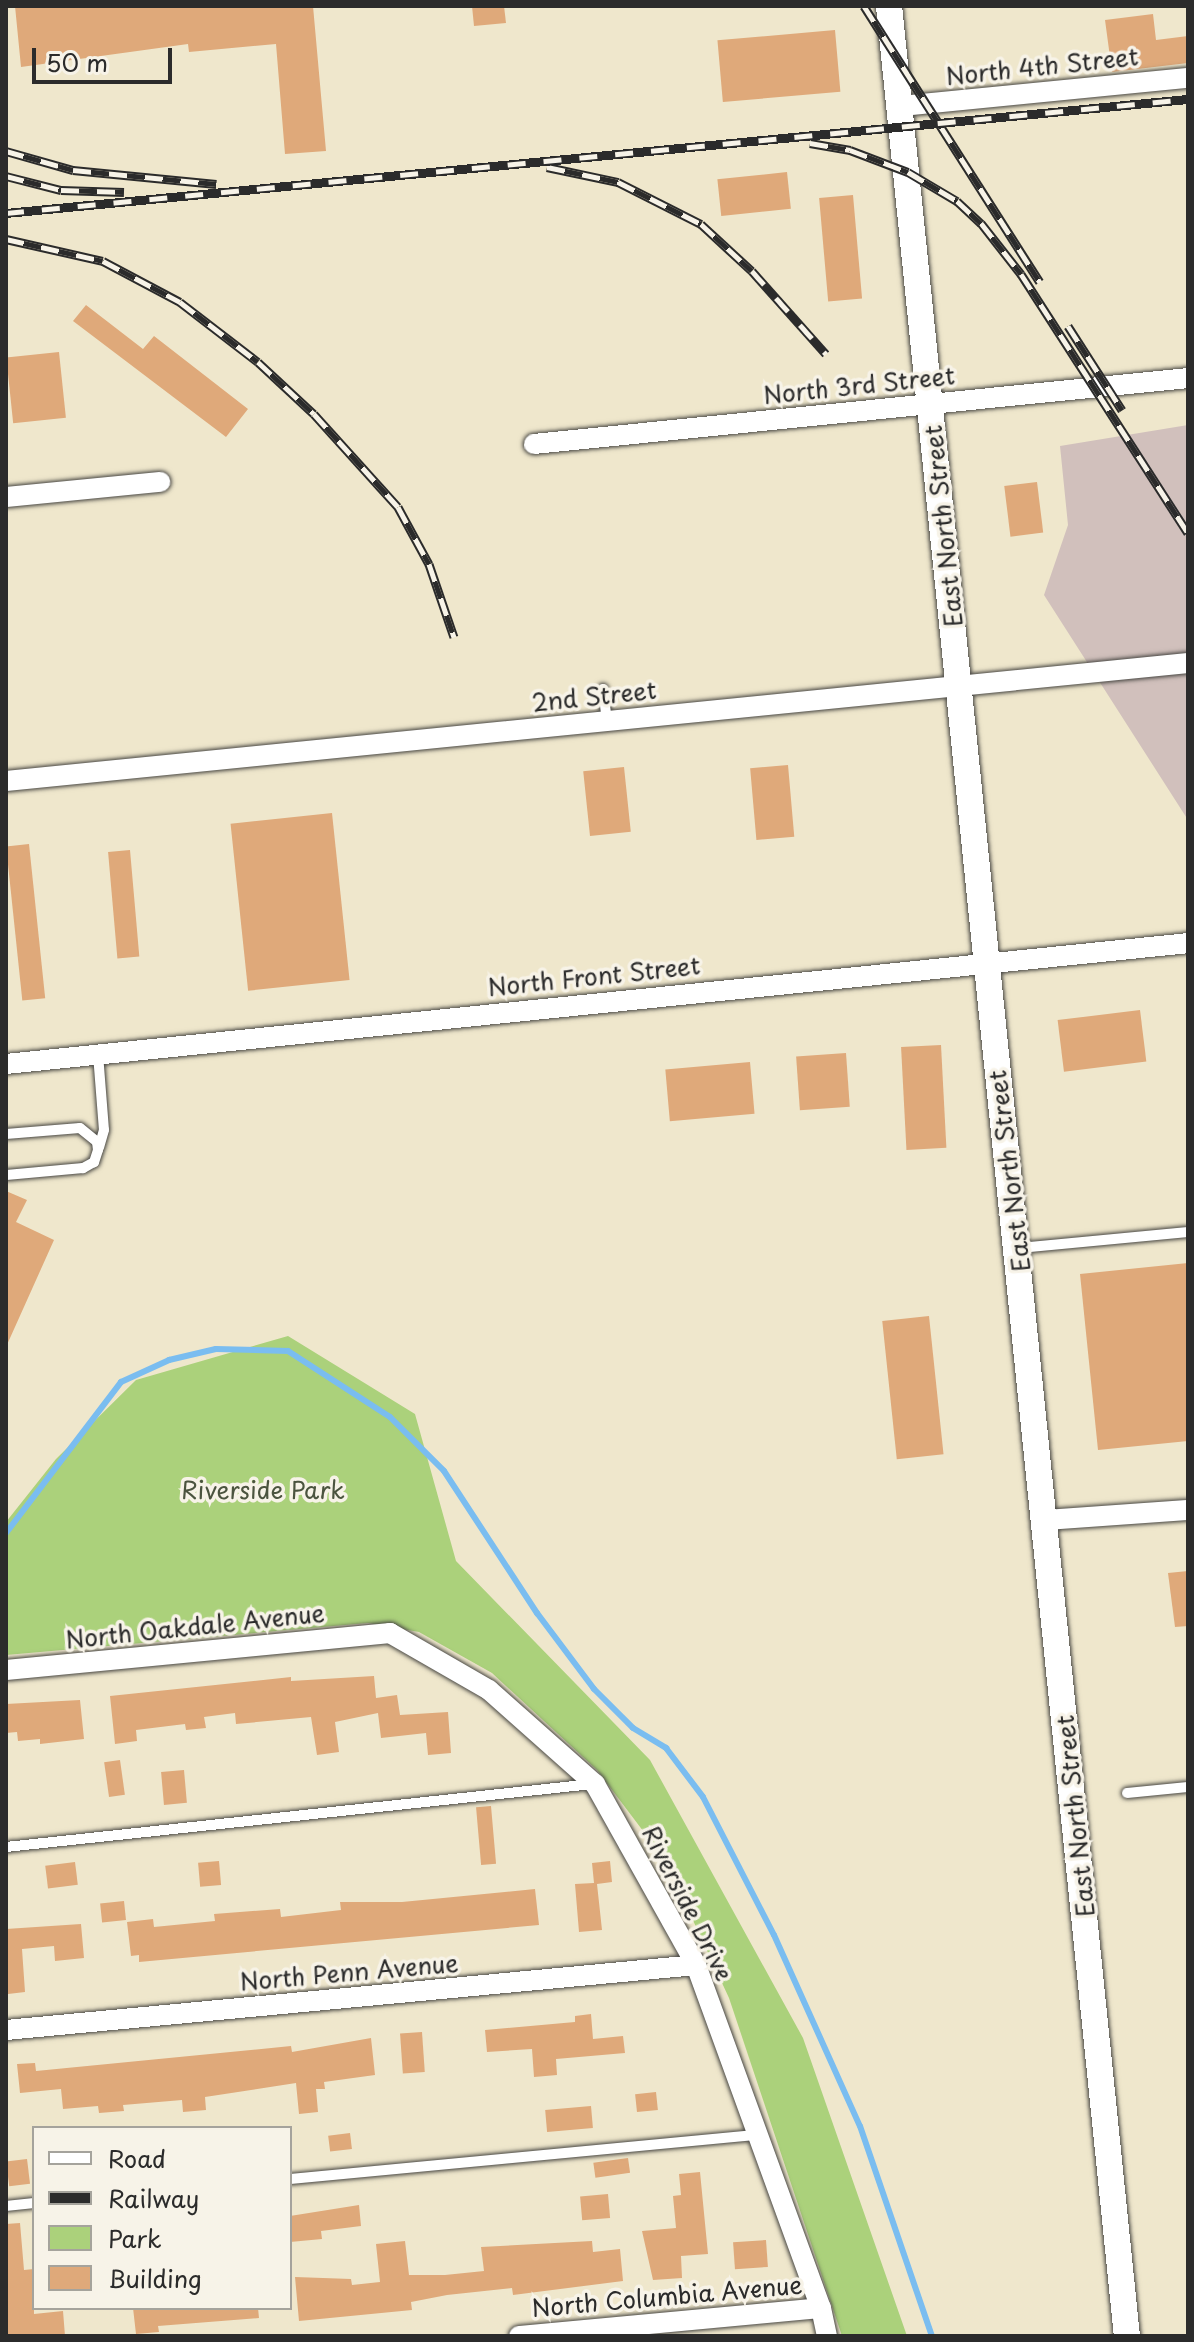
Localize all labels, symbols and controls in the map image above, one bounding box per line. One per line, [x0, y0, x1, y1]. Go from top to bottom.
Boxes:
scale bar [36, 32, 176, 82]
street label: North 4th Street [944, 42, 1140, 90]
text: 50 m [46, 44, 108, 80]
street label: North 3rd Street [761, 360, 957, 410]
street label: East North Street [918, 423, 968, 629]
street label: 2nd Street [530, 675, 658, 717]
street label: North Front Street [485, 950, 703, 1002]
street label: East North Street [982, 1068, 1036, 1274]
park label: Riverside Park [181, 1476, 345, 1504]
street label: North Oakdale Avenue [64, 1598, 326, 1654]
street label: East North Street [1050, 1713, 1100, 1919]
street label: Riverside Drive [636, 1820, 740, 1986]
street label: North Penn Avenue [238, 1948, 460, 1996]
legend [32, 2126, 292, 2310]
text: Road [108, 2140, 166, 2176]
text: Railway [108, 2180, 199, 2216]
text: Park [108, 2220, 162, 2256]
text: Building [108, 2260, 202, 2296]
street label: North Columbia Avenue [530, 2270, 804, 2322]

